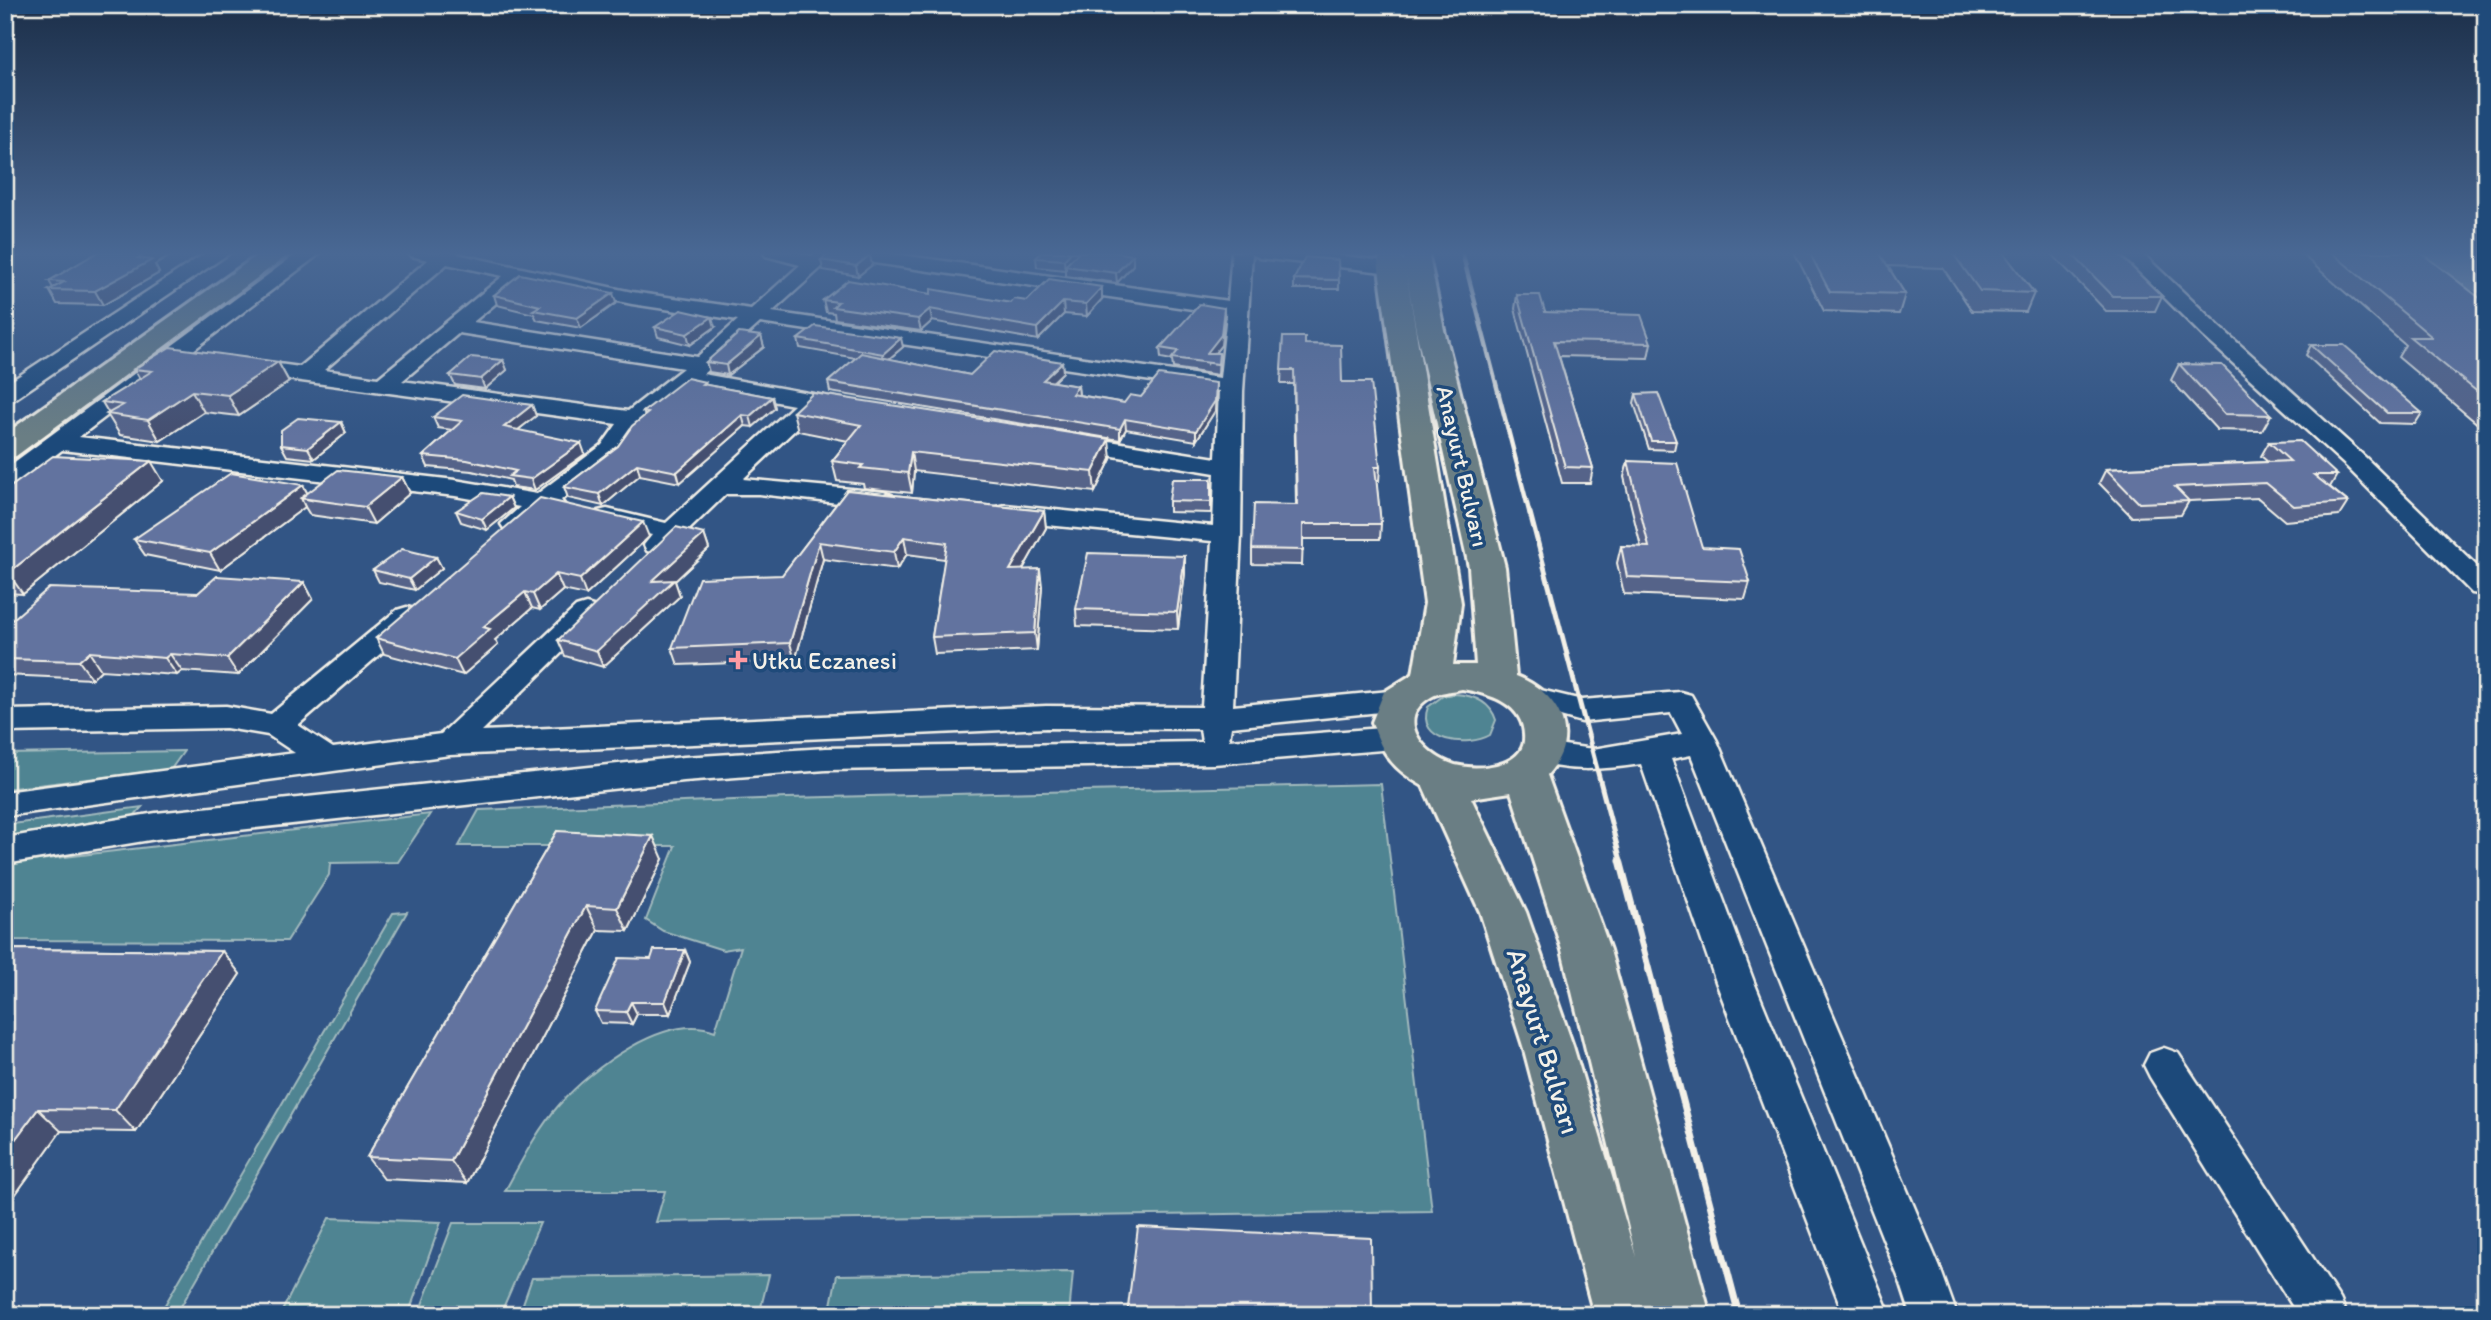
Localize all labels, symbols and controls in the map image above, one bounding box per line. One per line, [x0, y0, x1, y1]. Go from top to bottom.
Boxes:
street label: Anayurt Bulvarı [1430, 383, 1496, 549]
place label: Utku Eczanesi [752, 646, 897, 675]
marker: Utku Eczanesi [730, 652, 746, 668]
street label: Anayurt Bulvarı [1500, 944, 1588, 1138]

